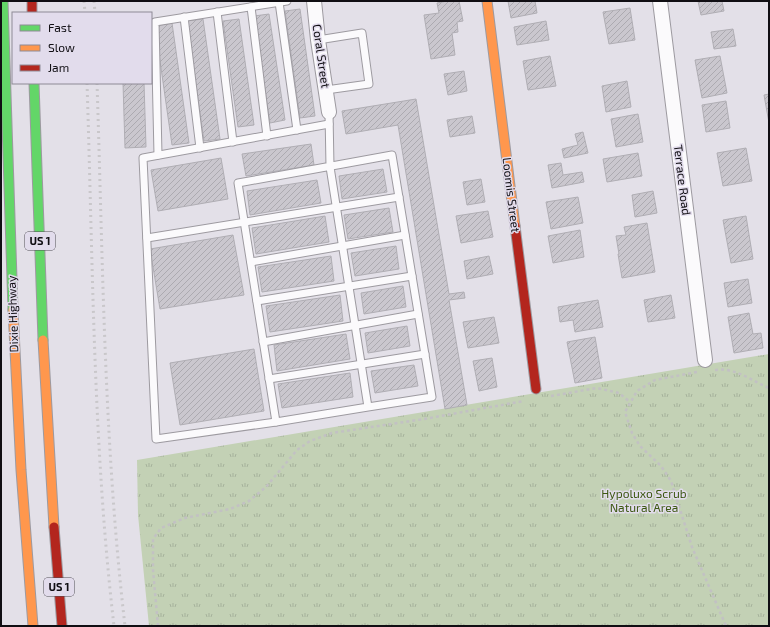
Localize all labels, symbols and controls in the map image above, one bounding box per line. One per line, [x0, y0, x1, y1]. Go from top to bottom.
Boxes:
legend [12, 12, 152, 84]
text: Fast [48, 20, 72, 34]
street label: Coral Street [311, 23, 333, 89]
text: Slow [48, 40, 75, 54]
text: Jam [48, 60, 69, 74]
street label: Terrace Road [672, 144, 694, 216]
street label: Loomis Street [500, 157, 524, 234]
road number: US 1 [25, 232, 55, 250]
street label: Dixie Highway [4, 275, 20, 353]
park label: Hypoluxo Scrub Natural Area [601, 486, 687, 514]
road number: US 1 [44, 578, 74, 596]

